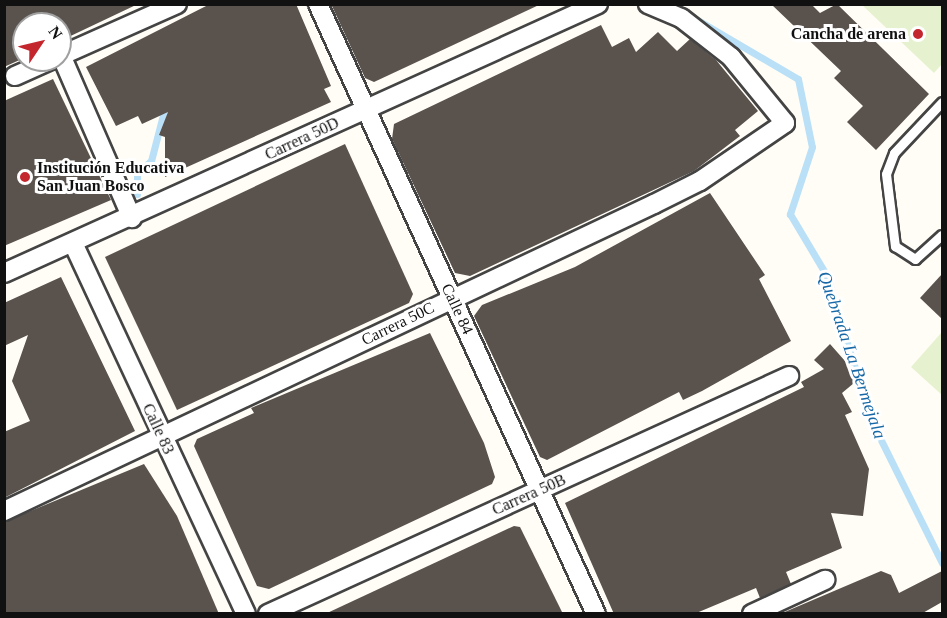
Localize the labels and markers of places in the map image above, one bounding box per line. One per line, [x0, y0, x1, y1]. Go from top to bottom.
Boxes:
place label: Cancha de arena [791, 24, 906, 44]
marker: Cancha de arena [911, 27, 925, 41]
place label: Institución Educativa San Juan Bosco [37, 158, 184, 196]
marker: Institución Educativa San Juan Bosco [18, 170, 32, 184]

